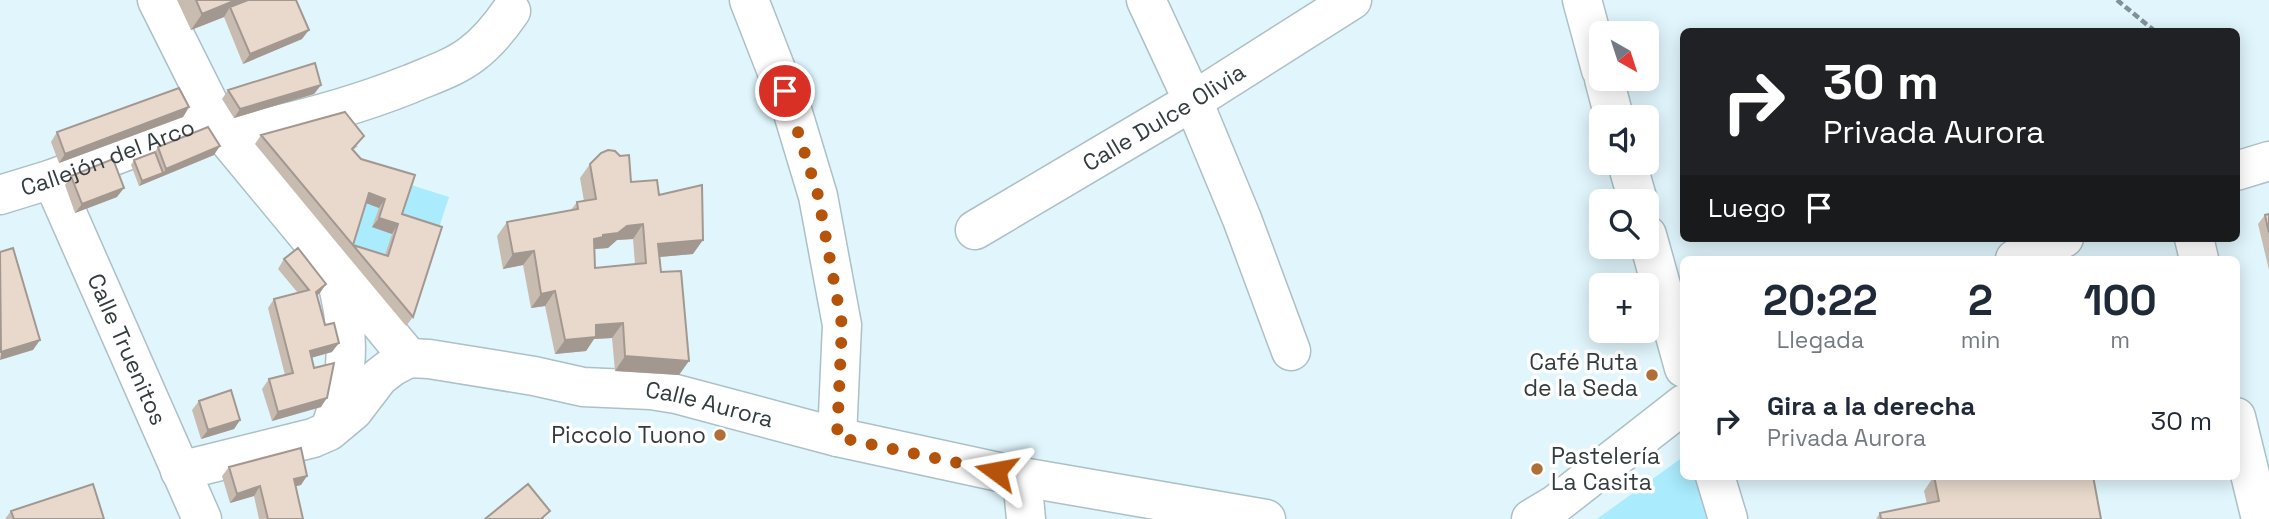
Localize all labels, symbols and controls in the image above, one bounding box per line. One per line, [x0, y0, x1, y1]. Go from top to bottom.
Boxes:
north arrow [1589, 21, 1659, 91]
map controls [1589, 21, 1659, 343]
text: 30 m [1823, 51, 1939, 113]
icon: right [1708, 56, 1799, 147]
street label: Calle Dulce Olivia [1077, 57, 1251, 178]
pin [755, 61, 815, 121]
icon: arrive [766, 72, 804, 110]
button: sound [1589, 105, 1659, 175]
street label: Callejón del Arco [17, 112, 199, 203]
text: Privada Aurora [1823, 112, 2045, 152]
button: search [1589, 189, 1659, 259]
icon: arrive [1800, 189, 1838, 227]
text: Luego [1708, 191, 1786, 225]
street label: Calle Truenitos [81, 269, 174, 430]
button: + [1589, 273, 1659, 343]
text: 20:22 [1763, 274, 1878, 327]
text: 2 [1968, 274, 1993, 327]
text: 100 [2083, 274, 2157, 327]
text: Llegada [1777, 325, 1864, 355]
text: min [1961, 325, 2000, 355]
text: m [2110, 325, 2130, 355]
place label: Café Ruta de la Seda [1523, 347, 1638, 403]
marker: Café Ruta de la Seda [1644, 367, 1660, 383]
street label: Calle Aurora [643, 374, 777, 434]
text: Gira a la derecha [1767, 389, 1976, 423]
icon: right [1708, 402, 1746, 440]
text: 30 m [2151, 404, 2212, 438]
place label: Piccolo Tuono [551, 420, 706, 450]
text: Privada Aurora [1767, 423, 1926, 453]
marker: Piccolo Tuono [712, 427, 728, 443]
position arrow [959, 434, 1033, 508]
place label: Pastelería La Casita [1551, 441, 1660, 497]
marker: Pastelería La Casita [1529, 461, 1545, 477]

